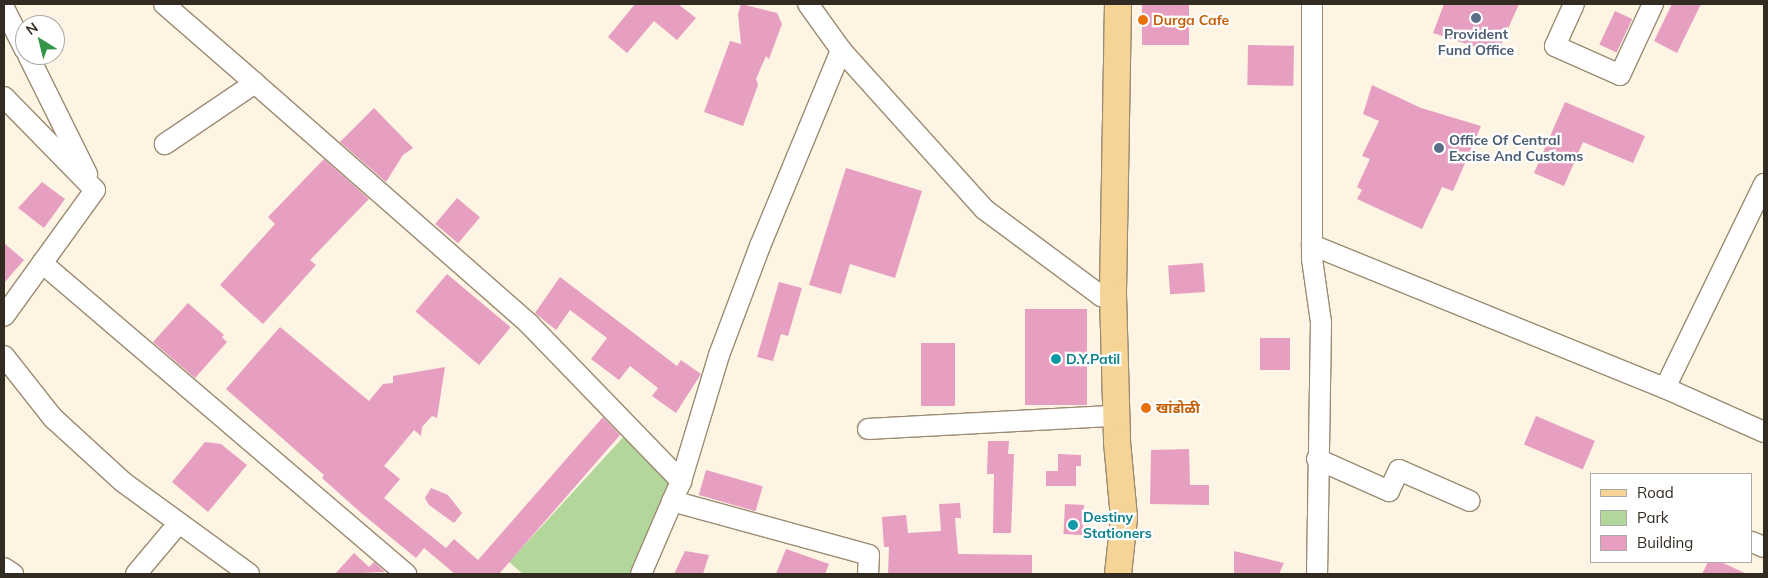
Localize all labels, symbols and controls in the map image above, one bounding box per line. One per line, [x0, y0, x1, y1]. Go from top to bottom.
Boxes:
place label: Durga Cafe [1153, 12, 1229, 28]
marker: Provident Fund Office [1470, 12, 1482, 24]
marker: Durga Cafe [1137, 14, 1149, 26]
north arrow [15, 15, 65, 65]
text: N [22, 18, 41, 39]
place label: Provident Fund Office [1438, 26, 1514, 58]
place label: Office Of Central Excise And Customs [1449, 132, 1583, 164]
marker: Office Of Central Excise And Customs [1433, 142, 1445, 154]
place label: D.Y.Patil [1066, 351, 1120, 367]
marker: D.Y.Patil [1050, 353, 1062, 365]
place label: खांडोळी [1156, 400, 1200, 416]
marker: खांडोळी [1140, 402, 1152, 414]
legend [1590, 473, 1753, 563]
text: Road [1637, 483, 1674, 502]
text: Park [1637, 508, 1669, 527]
place label: Destiny Stationers [1083, 509, 1152, 542]
marker: Destiny Stationers [1067, 519, 1079, 531]
text: Building [1637, 533, 1693, 552]

